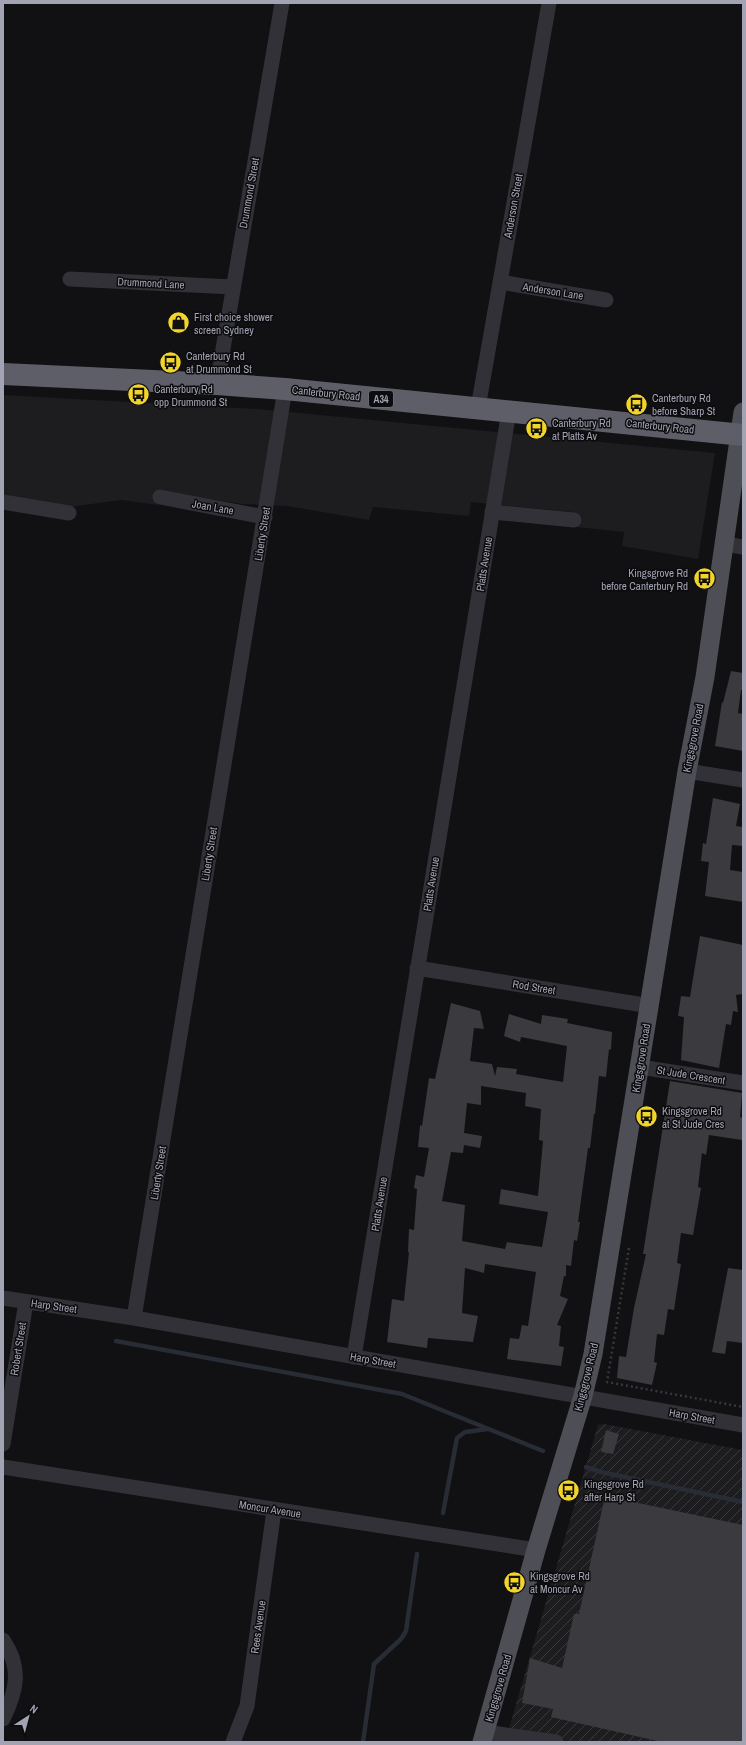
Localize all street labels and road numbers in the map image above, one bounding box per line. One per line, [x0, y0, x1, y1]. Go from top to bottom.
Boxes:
street label: Drummond Street [236, 156, 262, 229]
street label: Anderson Street [500, 172, 526, 240]
street label: Drummond Lane [117, 274, 185, 292]
street label: Anderson Lane [521, 279, 584, 303]
street label: Canterbury Road [291, 382, 361, 404]
road number: A34 [369, 391, 393, 407]
street label: Canterbury Road [625, 415, 695, 437]
street label: Joan Lane [191, 496, 235, 518]
street label: Liberty Street [251, 506, 273, 562]
street label: Platts Avenue [473, 536, 495, 592]
street label: Kingsgrove Road [679, 702, 707, 774]
street label: Liberty Street [198, 826, 220, 882]
street label: Platts Avenue [420, 856, 442, 912]
street label: Rod Street [512, 977, 557, 997]
street label: Kingsgrove Road [629, 1022, 653, 1094]
street label: St Jude Crescent [656, 1063, 727, 1087]
street label: Liberty Street [147, 1145, 169, 1201]
street label: Platts Avenue [368, 1176, 390, 1232]
street label: Harp Street [30, 1296, 78, 1316]
street label: Robert Street [7, 1321, 29, 1377]
street label: Kingsgrove Road [571, 1341, 601, 1413]
street label: Harp Street [349, 1349, 397, 1371]
street label: Harp Street [668, 1405, 716, 1427]
street label: Moncur Avenue [238, 1497, 302, 1521]
street label: Rees Avenue [247, 1600, 269, 1654]
street label: Kingsgrove Road [482, 1653, 514, 1723]

